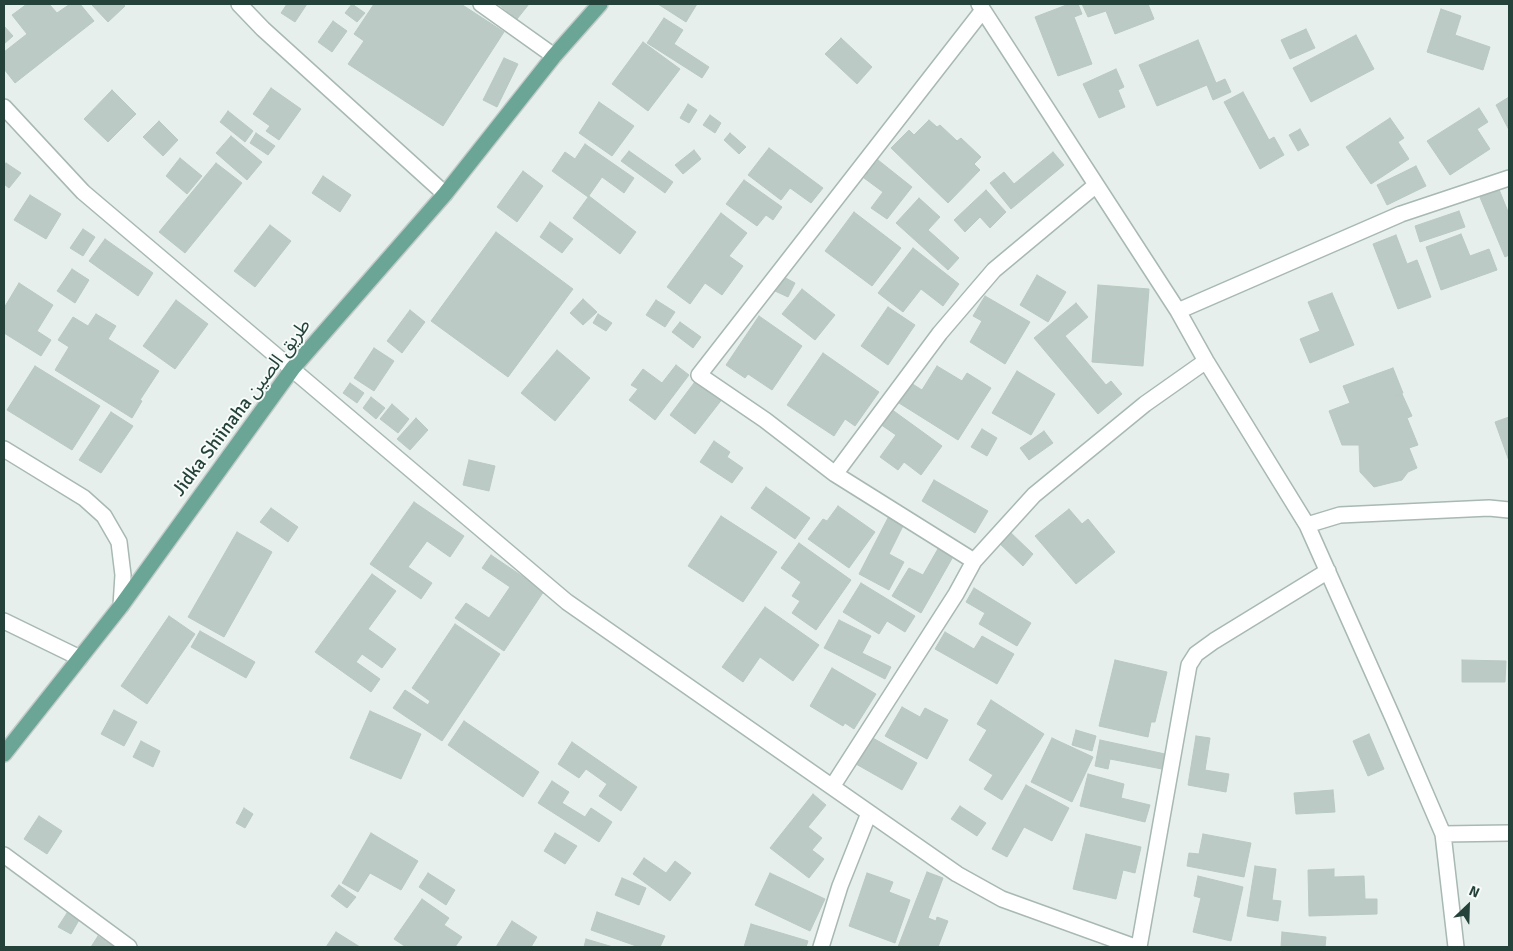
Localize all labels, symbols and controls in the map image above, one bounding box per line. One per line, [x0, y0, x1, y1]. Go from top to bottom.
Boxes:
street label: Jidka Shiinaha طريق الصين [168, 315, 316, 501]
north arrow [1443, 881, 1493, 931]
text: N [1466, 882, 1482, 902]

